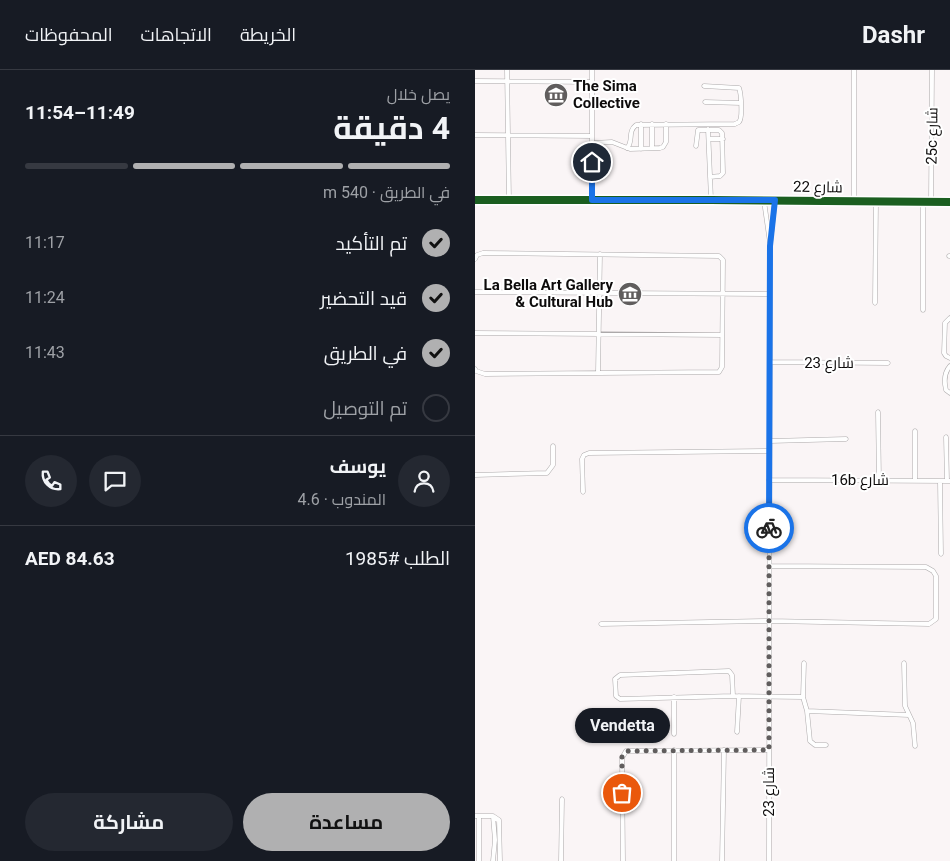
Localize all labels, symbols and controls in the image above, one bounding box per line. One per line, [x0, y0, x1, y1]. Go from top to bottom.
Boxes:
text: Dashr [862, 21, 925, 49]
text: المحفوظات [25, 24, 113, 45]
text: الاتجاهات [141, 24, 212, 45]
text: الخريطة [240, 24, 296, 45]
place label: The Sima Collective [573, 77, 640, 112]
museum icon: The Sima Collective [543, 82, 569, 108]
text: يصل خلال [387, 85, 450, 104]
text: 11:49–11:54 [25, 101, 135, 124]
street label: 25c شارع [922, 107, 944, 165]
text: 4 دقيقة [333, 109, 450, 147]
pin [571, 141, 613, 183]
icon: home [578, 148, 606, 176]
street label: شارع 22 [793, 178, 843, 198]
text: في الطريق · 540 m [323, 183, 450, 202]
icon: check [422, 229, 450, 257]
text: تم التأكيد [336, 232, 407, 255]
text: 11:17 [25, 233, 65, 252]
place label: La Bella Art Gallery & Cultural Hub [484, 276, 613, 311]
museum icon: La Bella Art Gallery & Cultural Hub [617, 281, 643, 307]
icon: check [422, 284, 450, 312]
text: قيد التحضير [320, 287, 407, 310]
text: 11:24 [25, 288, 65, 307]
icon: check [422, 339, 450, 367]
text: في الطريق [324, 342, 407, 365]
text: 11:43 [25, 343, 65, 362]
street label: شارع 23 [804, 354, 854, 374]
text: تم التوصيل [323, 397, 407, 420]
button: phone [25, 455, 77, 507]
button: chat [89, 455, 141, 507]
text: يوسف [330, 455, 386, 478]
button: person [398, 455, 450, 507]
street label: 16b شارع [831, 471, 889, 491]
text: المندوب · 4.6 [298, 490, 386, 509]
courier [744, 503, 794, 553]
icon: bike [755, 514, 783, 542]
text: AED 84.63 [25, 547, 115, 570]
text: الطلب #1985 [345, 547, 450, 570]
callout: Vendetta [575, 708, 669, 743]
text: Vendetta [590, 716, 655, 735]
street label: شارع 23 [760, 767, 780, 817]
pin [601, 772, 643, 814]
icon: bag [608, 779, 636, 807]
button: مشاركة [25, 793, 233, 851]
button: مساعدة [243, 793, 450, 851]

